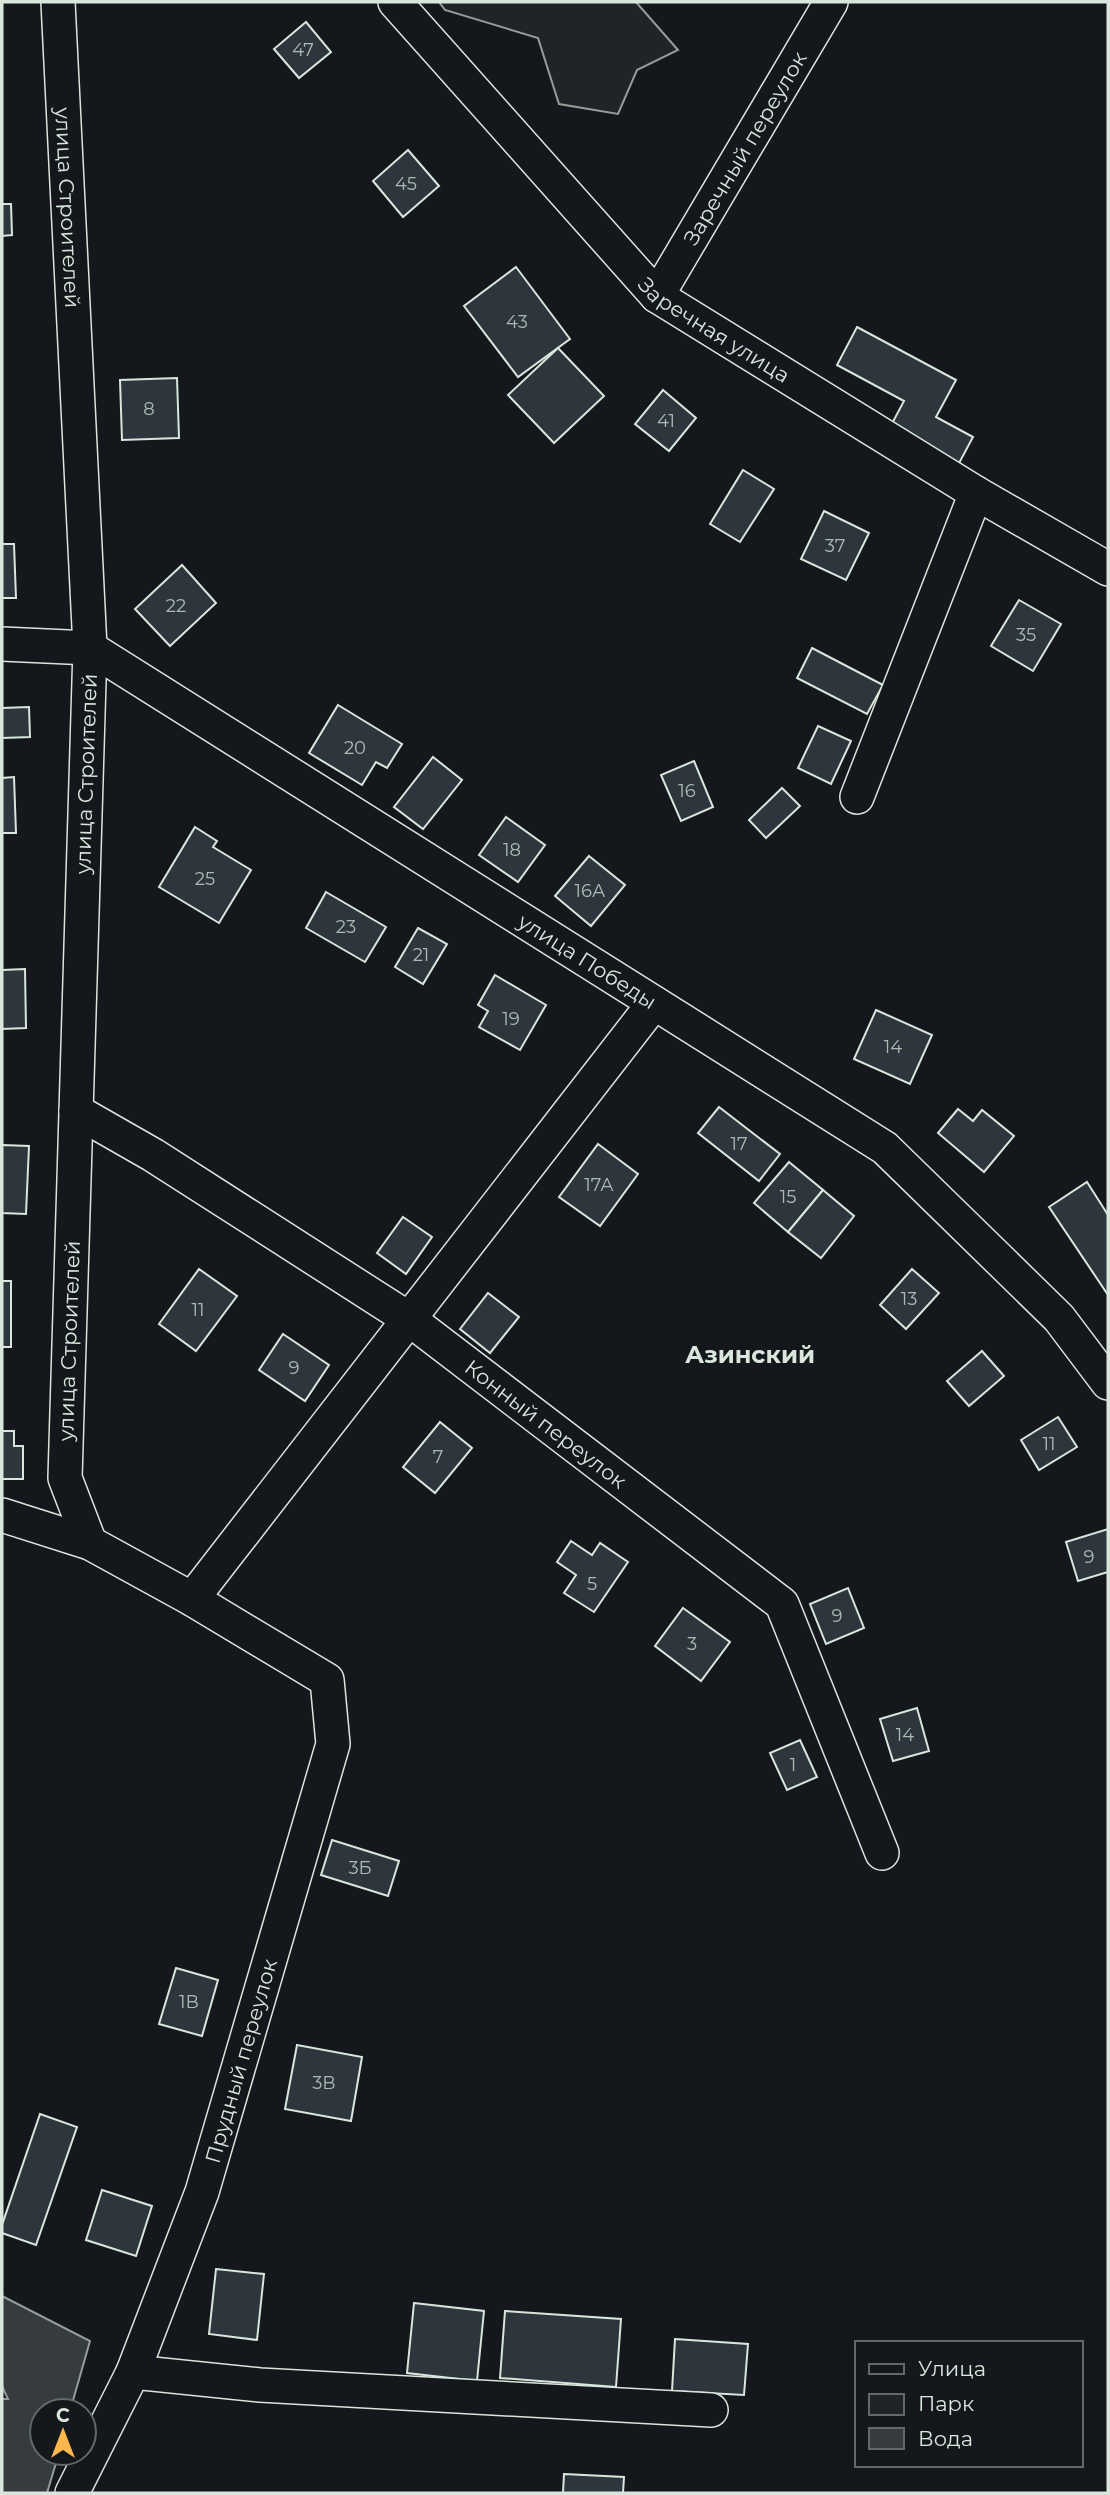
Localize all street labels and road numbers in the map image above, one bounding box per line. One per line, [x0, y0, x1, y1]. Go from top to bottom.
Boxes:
street label: Заречный переулок [678, 47, 811, 249]
street label: улица Строителей [51, 106, 86, 309]
street label: Заречная улица [633, 272, 795, 388]
street label: улица Строителей [70, 673, 102, 876]
street label: улица Победы [513, 908, 661, 1014]
street label: улица Строителей [53, 1240, 85, 1443]
street label: Конный переулок [460, 1354, 632, 1493]
street label: Прудный переулок [200, 1956, 282, 2166]

